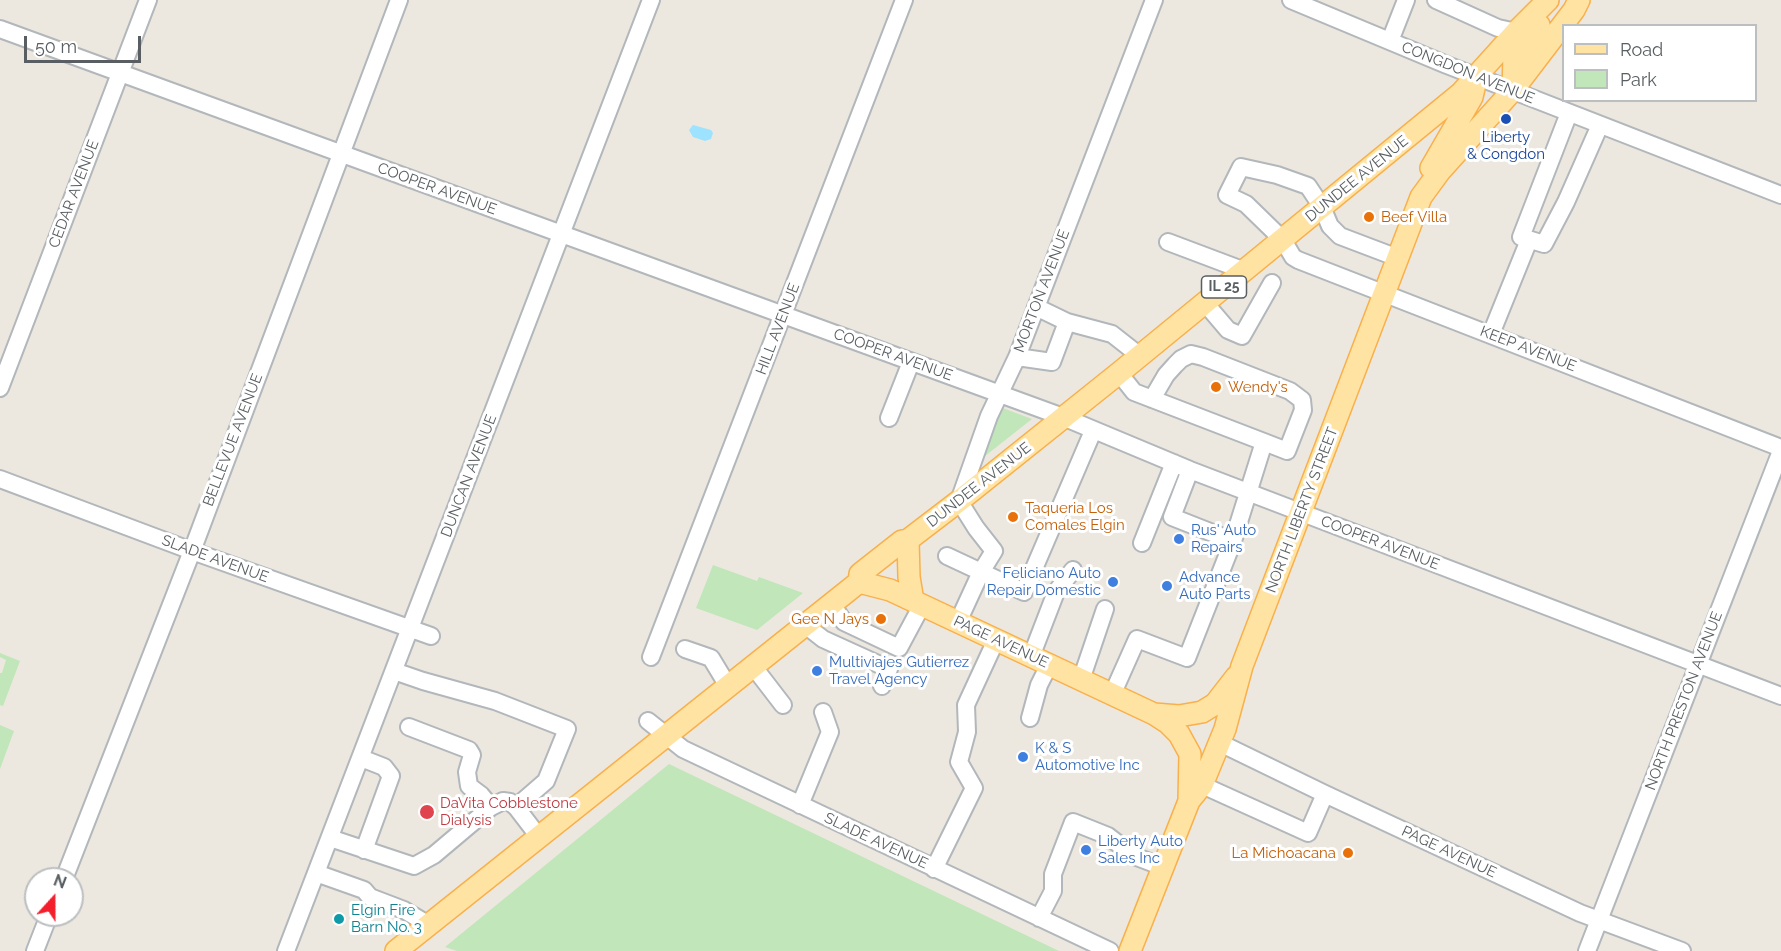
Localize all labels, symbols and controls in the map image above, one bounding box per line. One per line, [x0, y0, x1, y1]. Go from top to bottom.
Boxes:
scale bar [27, 24, 144, 62]
legend [1562, 24, 1757, 102]
text: 50 m [35, 36, 77, 57]
street label: CONGDON AVENUE [1399, 38, 1537, 108]
text: Road [1620, 39, 1663, 60]
text: Park [1620, 69, 1657, 90]
marker: Liberty & Congdon [1499, 112, 1513, 126]
place label: Liberty & Congdon [1467, 128, 1545, 163]
street label: DUNDEE AVENUE [1302, 132, 1412, 226]
street label: CEDAR AVENUE [45, 137, 103, 251]
street label: COOPER AVENUE [375, 159, 499, 219]
place label: Beef Villa [1381, 208, 1447, 226]
marker: Beef Villa [1362, 210, 1376, 224]
street label: MORTON AVENUE [1010, 227, 1074, 355]
road number: IL 25 [1202, 276, 1246, 298]
street label: HILL AVENUE [752, 281, 804, 377]
street label: KEEP AVENUE [1477, 322, 1579, 376]
street label: COOPER AVENUE [831, 325, 955, 385]
street label: BELLEVUE AVENUE [199, 371, 267, 509]
place label: Wendy's [1228, 378, 1288, 396]
marker: Wendy's [1209, 380, 1223, 394]
street label: DUNCAN AVENUE [437, 412, 501, 540]
street label: NORTH LIBERTY STREET [1262, 425, 1342, 595]
street label: DUNDEE AVENUE [923, 439, 1035, 531]
place label: Taqueria Los Comales Elgin [1025, 499, 1125, 534]
marker: Taqueria Los Comales Elgin [1006, 510, 1020, 524]
street label: COOPER AVENUE [1318, 512, 1442, 574]
place label: Rus' Auto Repairs [1191, 521, 1256, 556]
street label: SLADE AVENUE [159, 531, 271, 587]
marker: Rus' Auto Repairs [1172, 532, 1186, 546]
place label: Feliciano Auto Repair Domestic [987, 564, 1101, 599]
place label: Advance Auto Parts [1179, 568, 1250, 603]
marker: Feliciano Auto Repair Domestic [1106, 575, 1120, 589]
marker: Advance Auto Parts [1160, 579, 1174, 593]
street label: NORTH PRESTON AVENUE [1642, 609, 1726, 793]
place label: Gee N Jays [791, 610, 869, 628]
marker: Gee N Jays [874, 612, 888, 626]
street label: PAGE AVENUE [951, 612, 1051, 672]
place label: Multiviajes Gutierrez Travel Agency [829, 653, 969, 688]
marker: Multiviajes Gutierrez Travel Agency [810, 664, 824, 678]
place label: K & S Automotive Inc [1035, 739, 1140, 774]
marker: K & S Automotive Inc [1016, 750, 1030, 764]
place label: DaVita Cobblestone Dialysis [440, 794, 578, 829]
marker: DaVita Cobblestone Dialysis [418, 803, 436, 821]
street label: SLADE AVENUE [821, 809, 931, 873]
street label: PAGE AVENUE [1399, 822, 1499, 882]
place label: Liberty Auto Sales Inc [1098, 832, 1183, 867]
marker: Liberty Auto Sales Inc [1079, 843, 1093, 857]
place label: La Michoacana [1231, 844, 1336, 862]
marker: La Michoacana [1341, 846, 1355, 860]
north arrow [24, 867, 84, 927]
text: N [51, 871, 69, 893]
place label: Elgin Fire Barn No. 3 [351, 901, 422, 936]
marker: Elgin Fire Barn No. 3 [332, 912, 346, 926]

